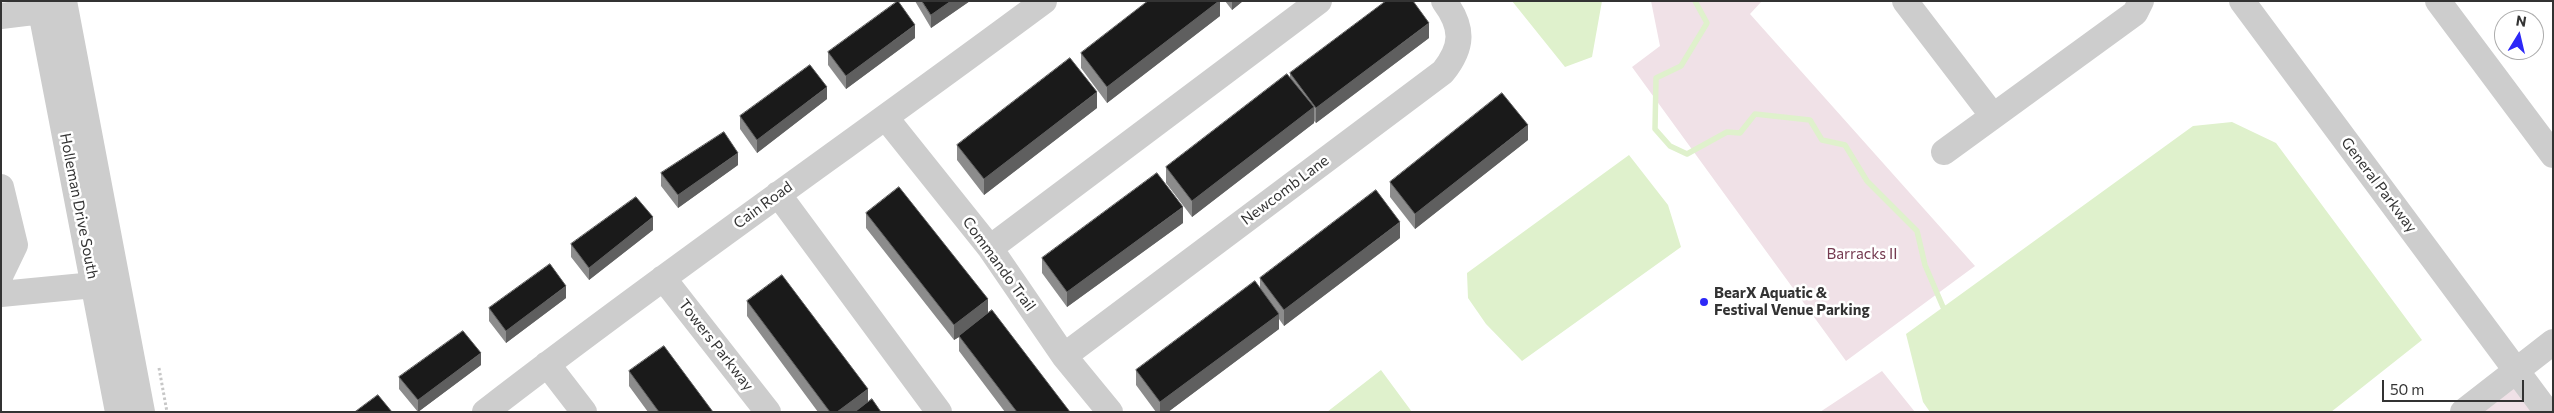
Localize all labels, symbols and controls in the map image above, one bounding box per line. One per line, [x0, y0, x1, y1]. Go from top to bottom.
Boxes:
north arrow [2494, 10, 2544, 60]
text: N [2515, 11, 2528, 30]
street label: Holleman Drive South [56, 132, 102, 280]
street label: General Parkway [2337, 134, 2421, 236]
street label: Newcomb Lane [1238, 151, 1332, 229]
street label: Cain Road [730, 178, 796, 232]
street label: Commando Trail [959, 213, 1039, 315]
park label: Barracks II [1827, 245, 1897, 263]
place label: BearX Aquatic & Festival Venue Parking [1714, 284, 1870, 319]
street label: Towers Parkway [675, 296, 757, 394]
marker: BearX Aquatic & Festival Venue Parking [1698, 296, 1710, 308]
scale bar [2384, 370, 2526, 402]
text: 50 m [2390, 380, 2424, 398]

